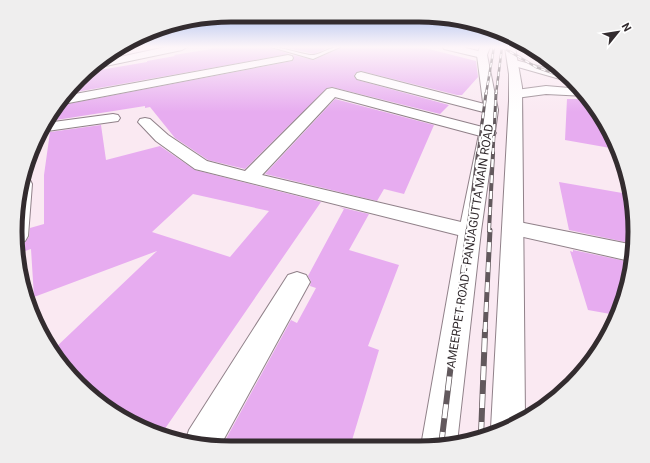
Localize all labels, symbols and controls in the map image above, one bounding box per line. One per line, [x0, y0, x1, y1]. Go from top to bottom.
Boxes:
north arrow [598, 12, 638, 52]
text: N [619, 21, 634, 34]
street label: AMEERPET ROAD - PANJAGUTTA MAIN ROAD [444, 123, 496, 369]

